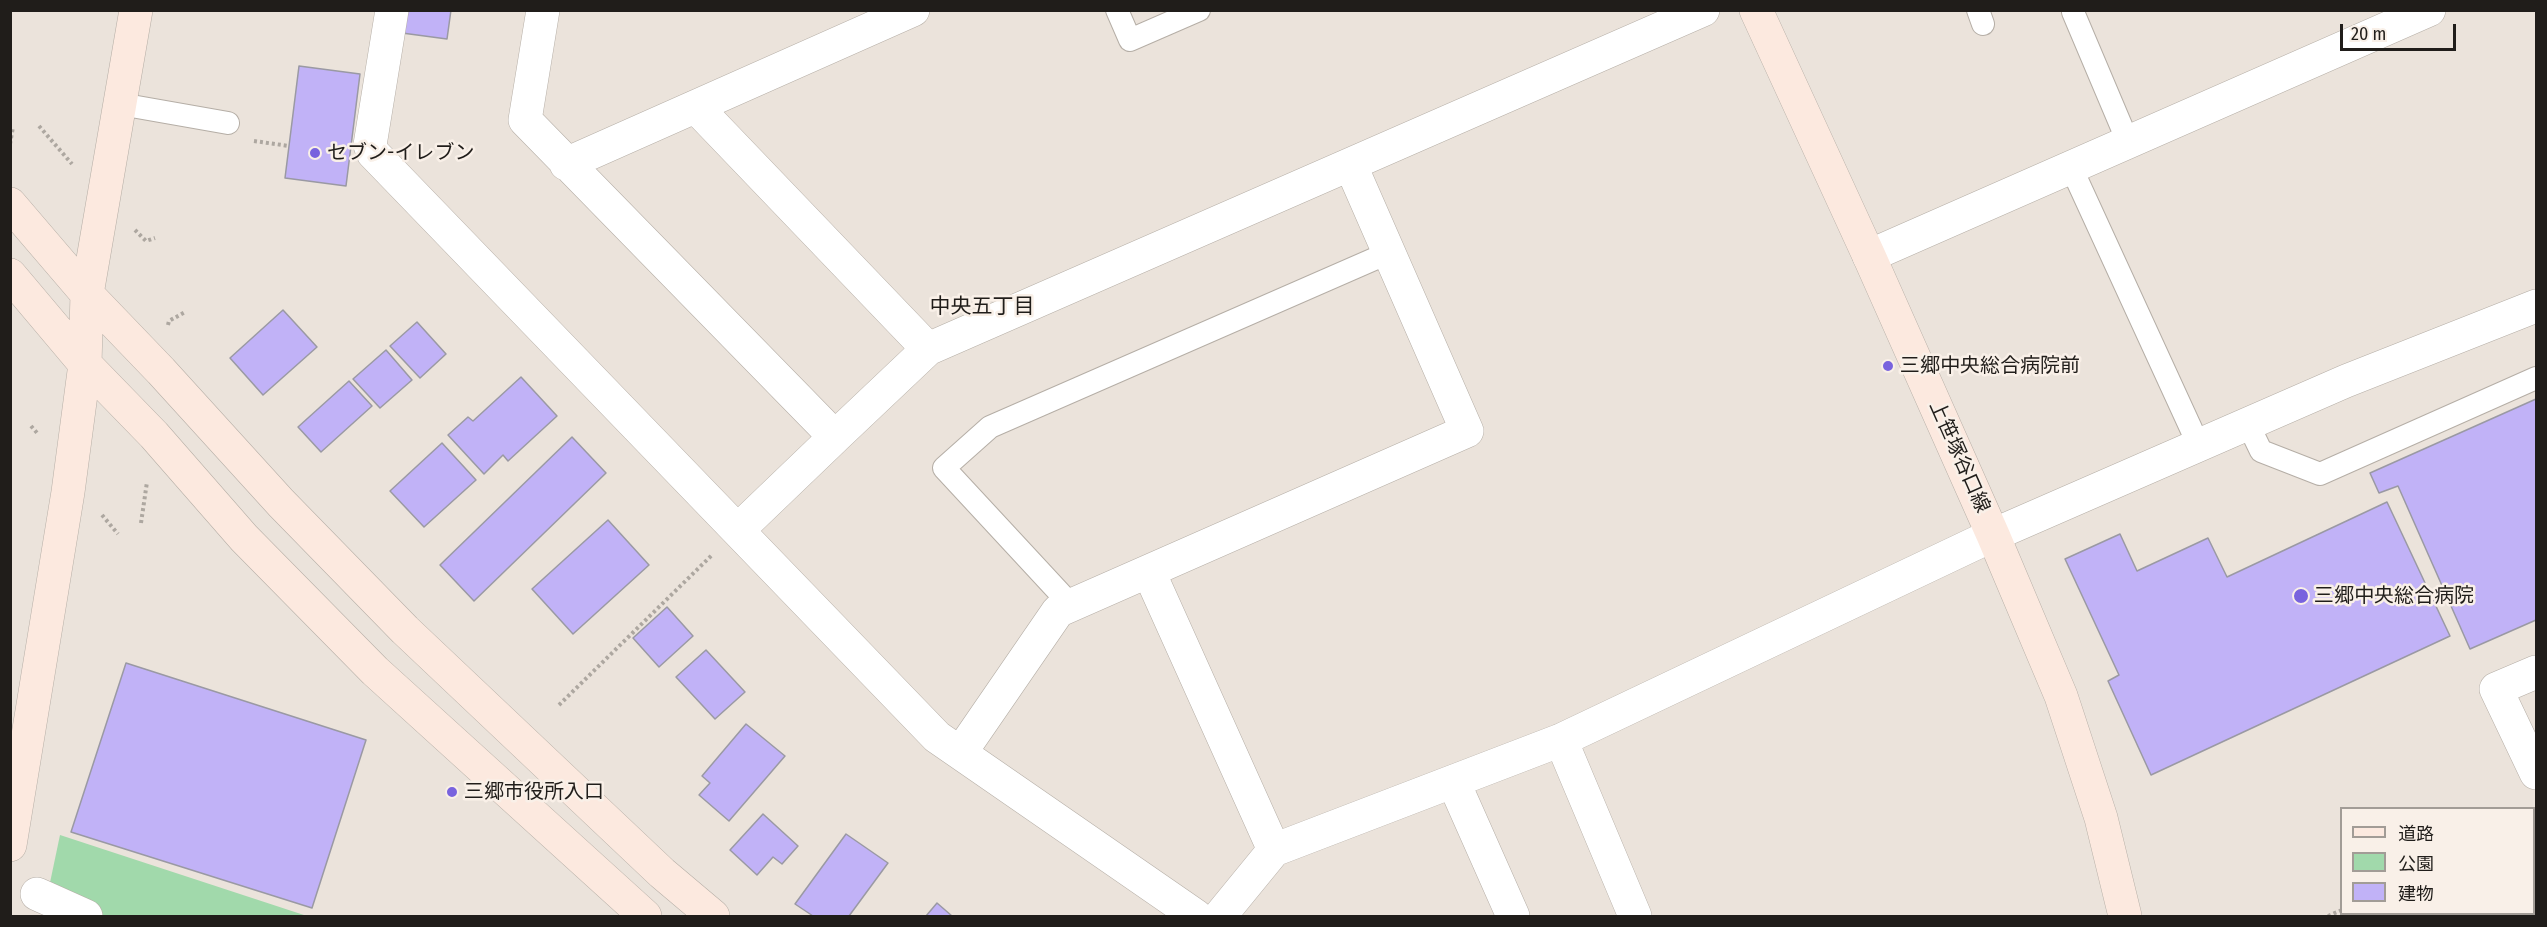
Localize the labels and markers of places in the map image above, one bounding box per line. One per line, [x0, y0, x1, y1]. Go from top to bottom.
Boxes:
place label: セブン-イレブン [327, 141, 474, 165]
marker: セブン-イレブン [308, 146, 322, 160]
place label: 三郷中央総合病院前 [1900, 354, 2080, 378]
marker: 三郷中央総合病院前 [1881, 359, 1895, 373]
place label: 三郷中央総合病院 [2314, 584, 2474, 608]
marker: 三郷中央総合病院 [2292, 587, 2310, 605]
place label: 三郷市役所入口 [464, 780, 604, 804]
marker: 三郷市役所入口 [445, 785, 459, 799]

